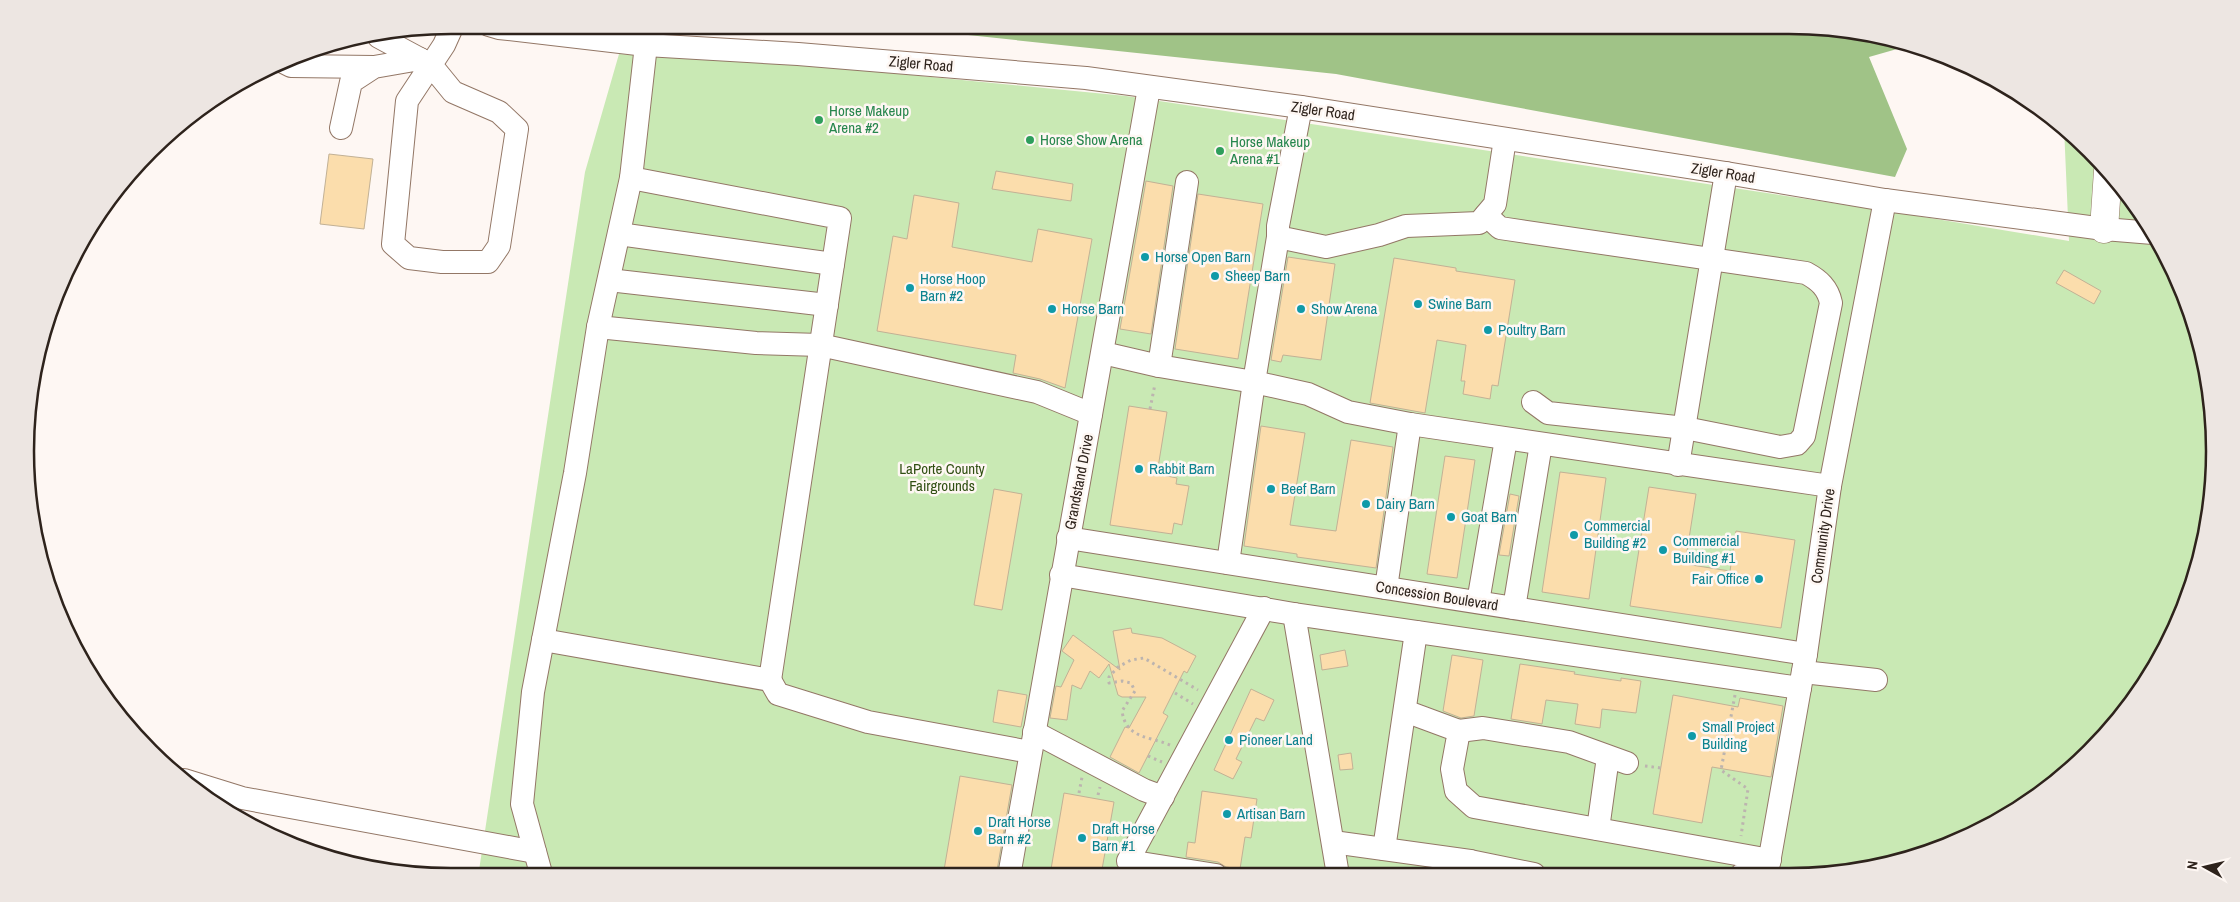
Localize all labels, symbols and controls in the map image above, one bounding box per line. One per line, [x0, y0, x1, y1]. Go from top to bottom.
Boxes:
street label: Zigler Road [888, 50, 954, 77]
street label: Zigler Road [1290, 96, 1356, 125]
place label: Horse Makeup Arena #2 [828, 100, 909, 138]
marker: Horse Makeup Arena #2 [813, 114, 825, 126]
place label: Horse Show Arena [1040, 129, 1143, 150]
place label: Horse Makeup Arena #1 [1229, 131, 1310, 169]
marker: Horse Show Arena [1024, 134, 1036, 146]
marker: Horse Makeup Arena #1 [1214, 145, 1226, 157]
street label: Zigler Road [1690, 157, 1756, 188]
place label: Horse Open Barn [1155, 246, 1251, 267]
marker: Horse Open Barn [1139, 251, 1151, 263]
place label: Sheep Barn [1225, 265, 1290, 286]
place label: Horse Hoop Barn #2 [920, 268, 986, 306]
marker: Sheep Barn [1209, 270, 1221, 282]
marker: Horse Hoop Barn #2 [904, 282, 916, 294]
place label: Swine Barn [1428, 293, 1492, 314]
place label: Horse Barn [1062, 298, 1124, 319]
place label: Show Arena [1311, 298, 1377, 319]
marker: Swine Barn [1412, 298, 1424, 310]
marker: Horse Barn [1046, 303, 1058, 315]
marker: Show Arena [1295, 303, 1307, 315]
place label: Poultry Barn [1498, 319, 1566, 340]
marker: Poultry Barn [1482, 324, 1494, 336]
street label: Grandstand Drive [1059, 432, 1098, 532]
park label: LaPorte County Fairgrounds [899, 458, 986, 496]
place label: Rabbit Barn [1149, 458, 1215, 479]
marker: Rabbit Barn [1133, 463, 1145, 475]
place label: Beef Barn [1281, 478, 1336, 499]
marker: Beef Barn [1265, 483, 1277, 495]
street label: Community Drive [1805, 487, 1840, 585]
place label: Dairy Barn [1376, 493, 1435, 514]
marker: Dairy Barn [1360, 498, 1372, 510]
place label: Goat Barn [1461, 506, 1517, 527]
marker: Goat Barn [1445, 511, 1457, 523]
place label: Commercial Building #2 [1584, 515, 1650, 553]
marker: Commercial Building #2 [1568, 529, 1580, 541]
place label: Commercial Building #1 [1673, 530, 1739, 568]
marker: Commercial Building #1 [1657, 544, 1669, 556]
place label: Fair Office [1692, 568, 1749, 589]
marker: Fair Office [1753, 573, 1765, 585]
street label: Concession Boulevard [1374, 575, 1500, 616]
place label: Small Project Building [1702, 716, 1775, 754]
place label: Pioneer Land [1239, 729, 1313, 750]
marker: Small Project Building [1686, 730, 1698, 742]
marker: Pioneer Land [1223, 734, 1235, 746]
place label: Artisan Barn [1236, 803, 1305, 824]
marker: Artisan Barn [1221, 808, 1233, 820]
place label: Draft Horse Barn #2 [988, 811, 1051, 849]
place label: Draft Horse Barn #1 [1092, 818, 1155, 856]
marker: Draft Horse Barn #2 [972, 825, 984, 837]
marker: Draft Horse Barn #1 [1076, 832, 1088, 844]
north arrow [2180, 842, 2230, 892]
text: N [2183, 860, 2202, 871]

